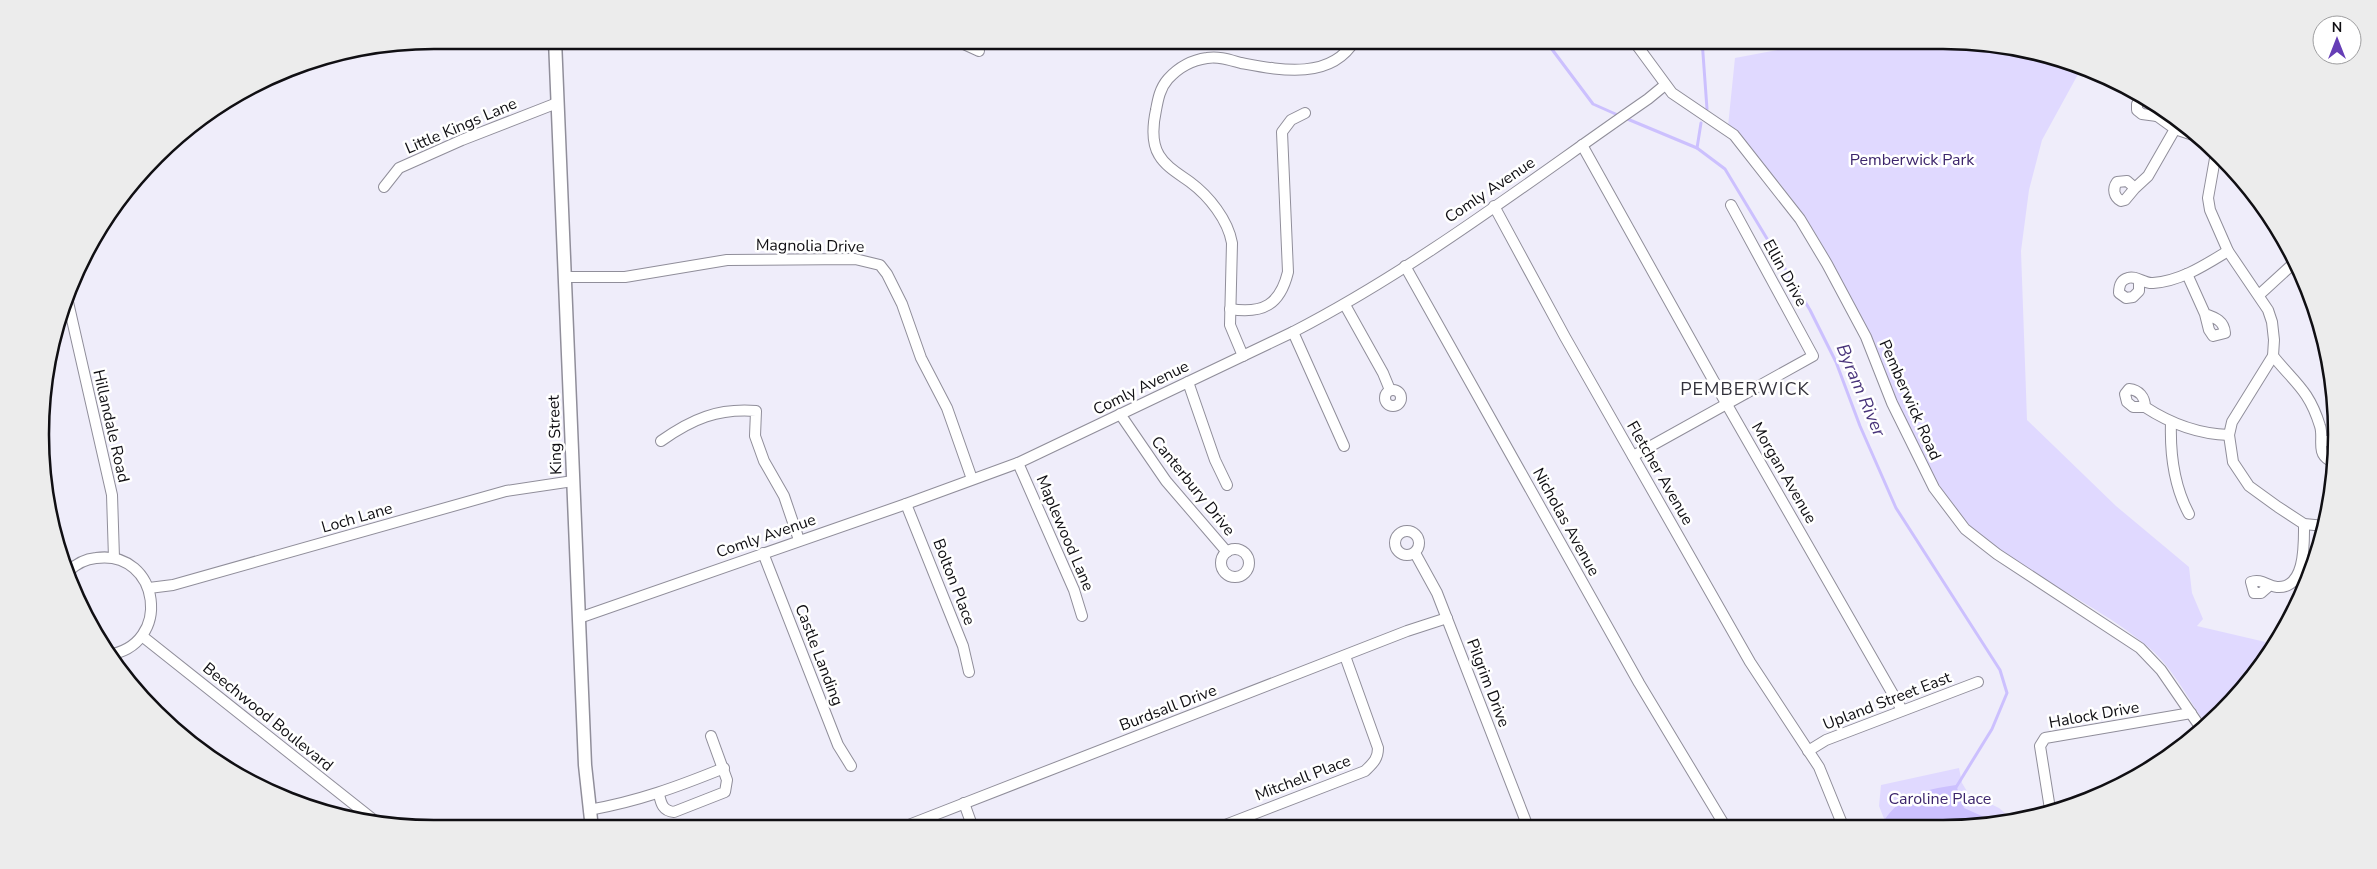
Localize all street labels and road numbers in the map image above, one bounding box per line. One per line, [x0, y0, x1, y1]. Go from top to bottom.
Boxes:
street label: Little Kings Lane [402, 93, 520, 159]
street label: Comly Avenue [1441, 152, 1539, 228]
street label: Magnolia Drive [756, 234, 864, 258]
street label: Ellin Drive [1758, 235, 1812, 311]
street label: Pemberwick Road [1874, 336, 1946, 464]
street label: Comly Avenue [1089, 355, 1193, 421]
street label: Hillandale Road [87, 367, 135, 485]
street label: King Street [543, 394, 567, 475]
street label: Fletcher Avenue [1621, 417, 1699, 529]
street label: Morgan Avenue [1746, 418, 1822, 528]
street label: Canterbury Drive [1146, 431, 1240, 541]
street label: Nicholas Avenue [1527, 464, 1605, 580]
street label: Maplewood Lane [1031, 472, 1099, 594]
street label: Loch Lane [319, 497, 395, 539]
street label: Comly Avenue [713, 509, 819, 563]
street label: Bolton Place [927, 536, 981, 628]
street label: Castle Landing [790, 601, 848, 709]
street label: Pilgrim Drive [1461, 636, 1515, 730]
street label: Beechwood Boulevard [198, 657, 338, 777]
street label: Upland Street East [1820, 666, 1955, 736]
street label: Burdsall Drive [1116, 679, 1220, 737]
street label: Halock Drive [2047, 696, 2141, 734]
street label: Mitchell Place [1252, 750, 1354, 806]

